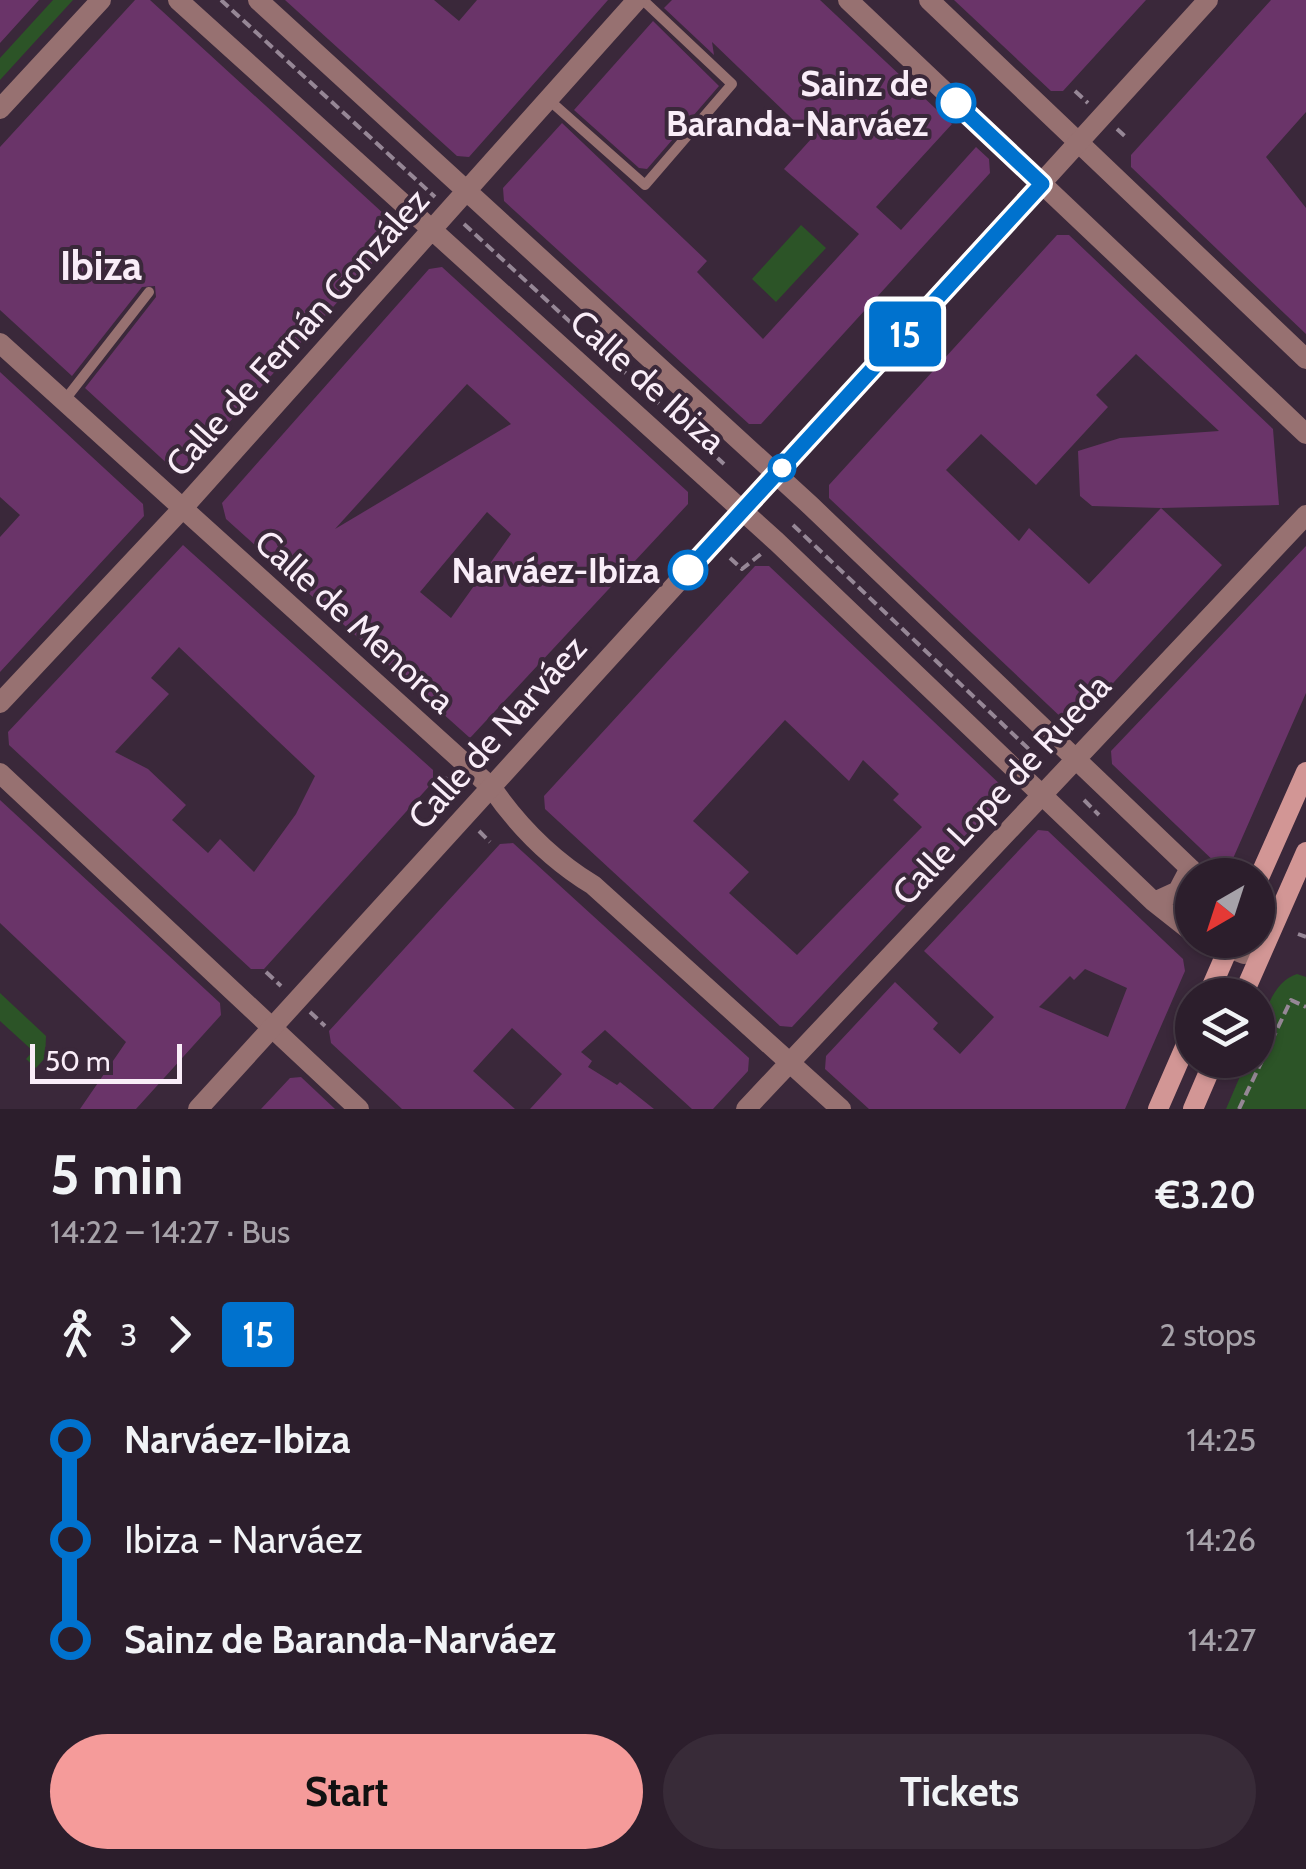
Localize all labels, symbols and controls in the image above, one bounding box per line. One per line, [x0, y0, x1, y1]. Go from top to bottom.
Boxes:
place label: Sainz de Baranda-Narváez [666, 62, 928, 145]
marker: Sainz de Baranda-Narváez [937, 84, 975, 122]
street label: Calle de Fernán González [156, 179, 438, 485]
district label: Ibiza [60, 241, 142, 290]
street label: Calle de Ibiza [561, 300, 735, 462]
line badge: 15 [860, 302, 950, 366]
text: 15 [889, 313, 921, 356]
unlabelled marker [769, 455, 795, 481]
street label: Calle de Menorca [246, 520, 464, 722]
place label: Narváez-Ibiza [451, 549, 661, 592]
marker: Narváez-Ibiza [669, 551, 707, 589]
street label: Calle de Narváez [399, 626, 595, 838]
street label: Calle Lope de Rueda [883, 664, 1119, 914]
north arrow [1175, 858, 1275, 958]
map controls [1175, 858, 1275, 1078]
button: layers [1175, 978, 1275, 1078]
scale bar [30, 1039, 182, 1084]
text: 50 m [45, 1044, 111, 1078]
text: 5 min [50, 1141, 183, 1208]
text: €3.20 [1156, 1171, 1256, 1218]
text: 14:22 – 14:27 · Bus [50, 1212, 290, 1251]
icon: walk [50, 1307, 105, 1362]
icon: forward [152, 1307, 207, 1362]
text: 15 [242, 1313, 274, 1356]
text: 3 [120, 1315, 137, 1354]
text: 2 stops [1159, 1315, 1256, 1354]
text: Narváez-Ibiza [124, 1416, 350, 1463]
text: 14:25 [1186, 1420, 1256, 1459]
text: Ibiza - Narváez [124, 1516, 363, 1563]
text: 14:26 [1185, 1520, 1256, 1559]
text: Sainz de Baranda-Narváez [124, 1616, 556, 1663]
text: 14:27 [1188, 1620, 1256, 1659]
button: Start [50, 1734, 643, 1849]
button: Tickets [663, 1734, 1256, 1849]

